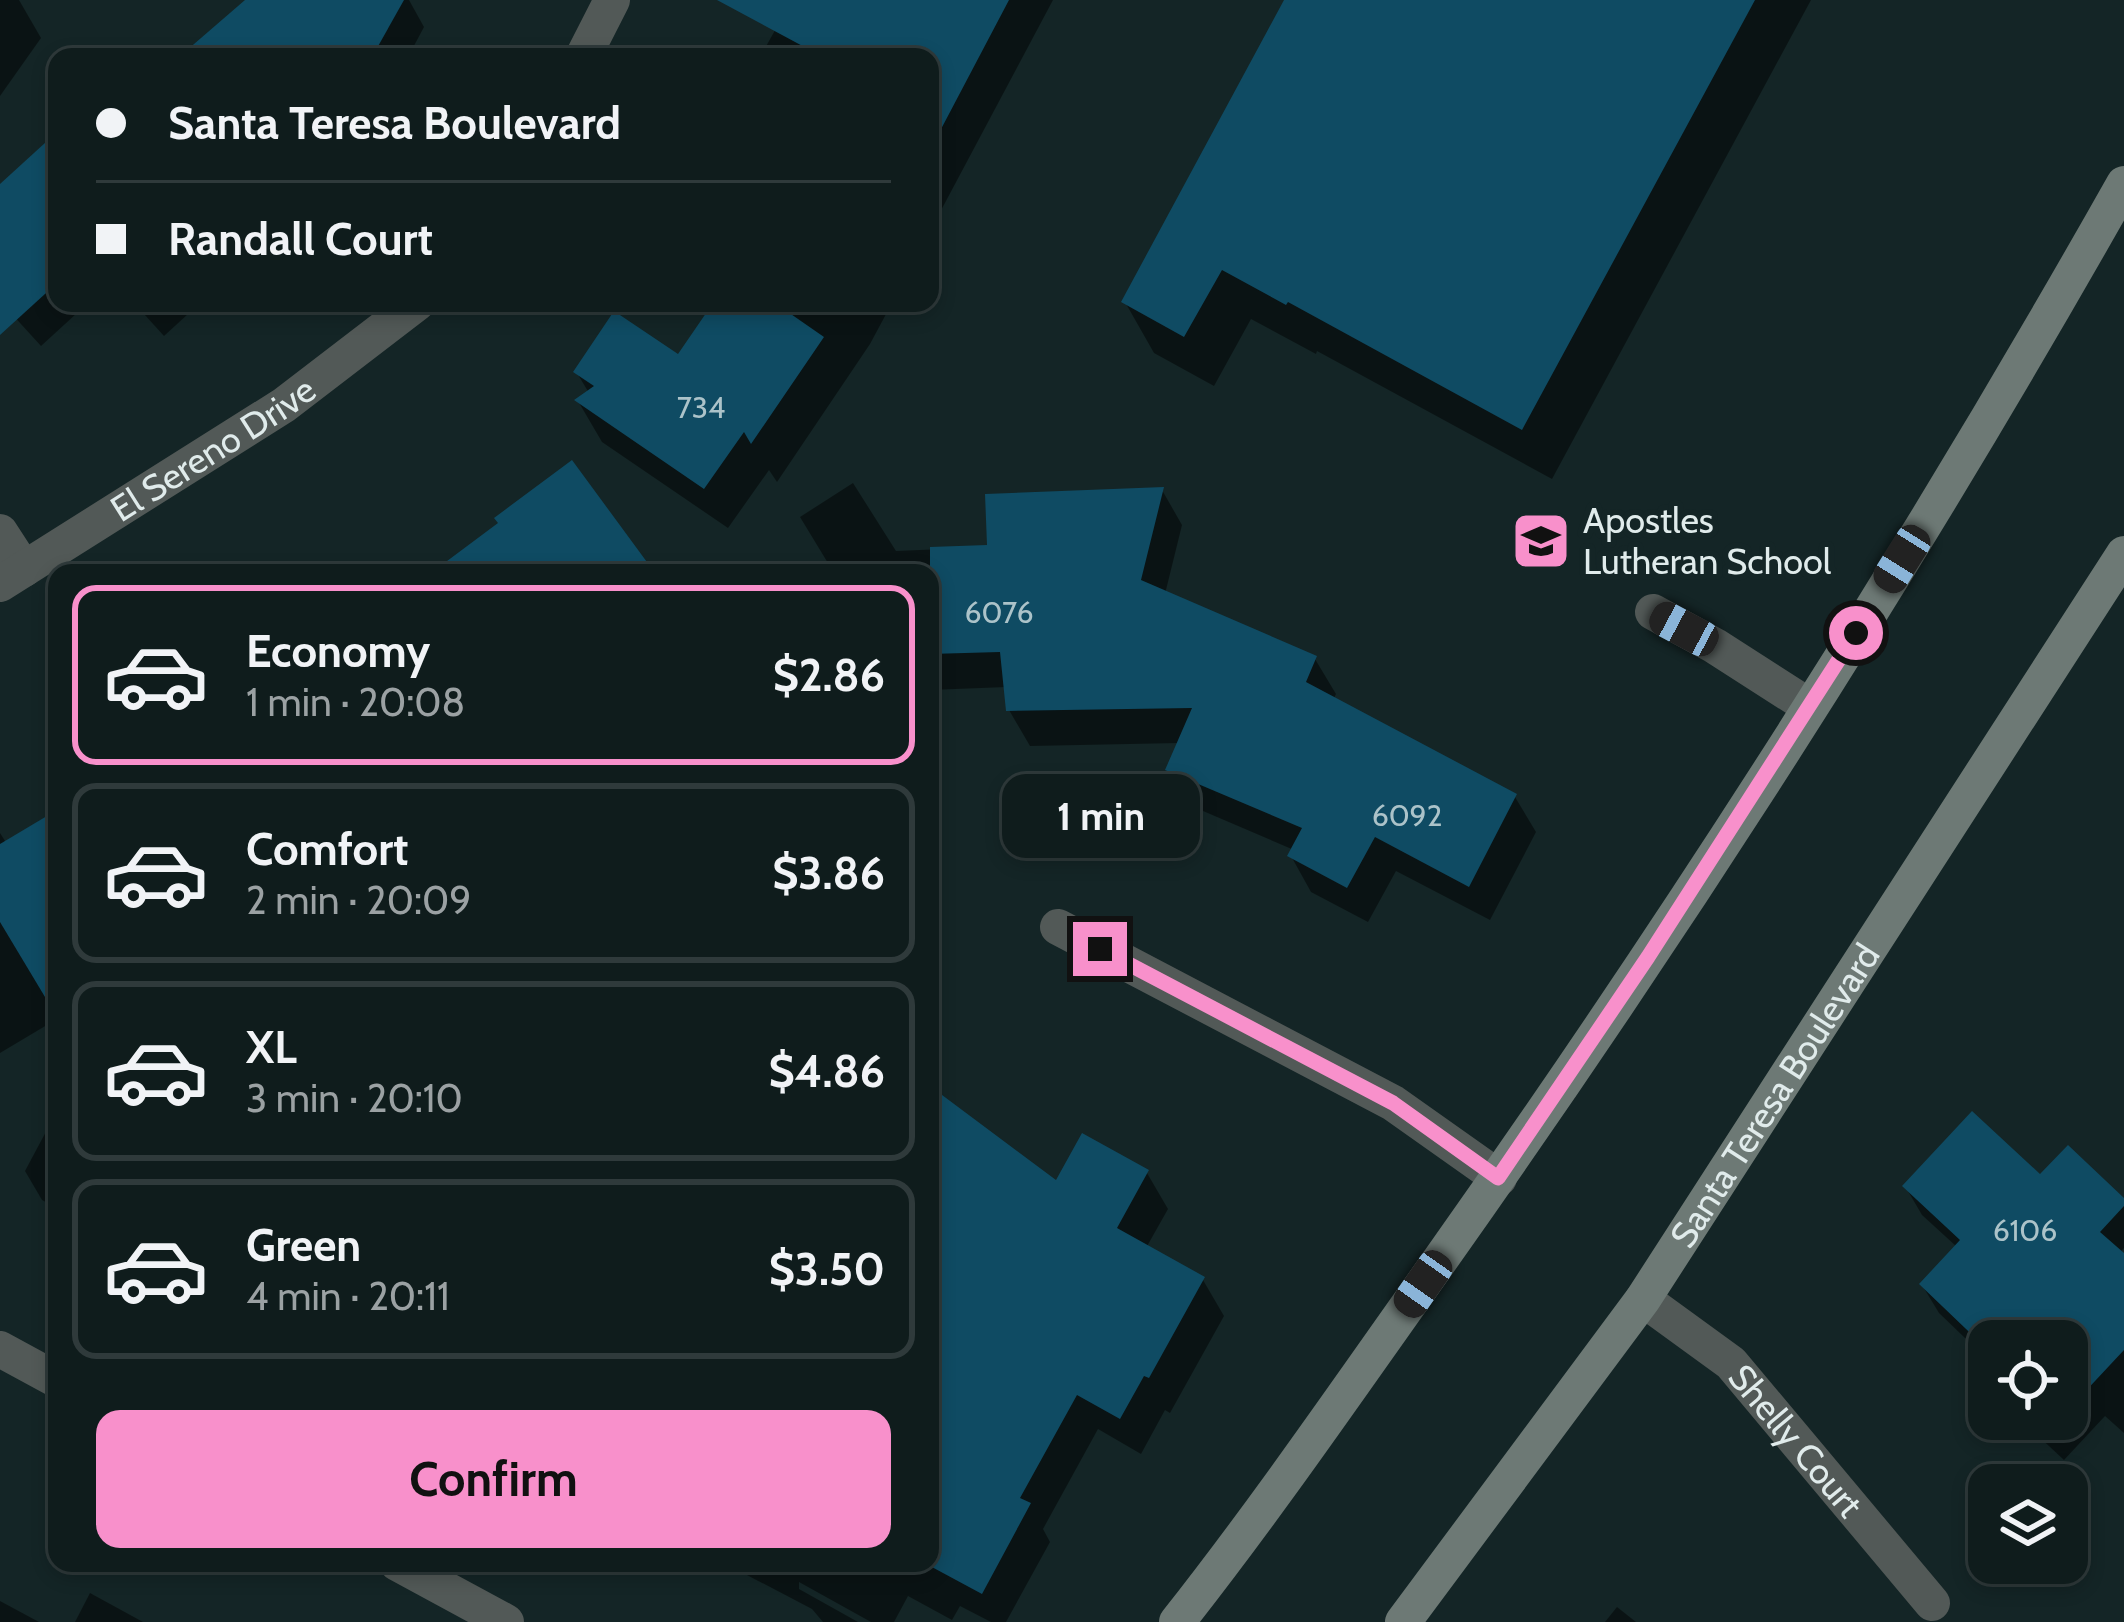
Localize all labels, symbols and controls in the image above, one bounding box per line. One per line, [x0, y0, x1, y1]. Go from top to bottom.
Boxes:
text: Santa Teresa Boulevard [168, 96, 621, 150]
text: Randall Court [168, 212, 433, 266]
street label: El Sereno Drive [102, 367, 324, 531]
house number: 734 [677, 389, 725, 426]
place label: Apostles Lutheran School [1583, 498, 1832, 583]
school or university icon: Apostles Lutheran School [1510, 510, 1572, 572]
car [1868, 519, 1936, 599]
house number: 6076 [964, 594, 1034, 631]
car [1644, 596, 1724, 662]
route start [1829, 606, 1883, 660]
icon: car [102, 621, 210, 729]
text: Economy [246, 624, 430, 678]
text: $2.86 [773, 648, 885, 702]
text: 1 min · 20:08 [246, 678, 465, 726]
callout: 1 min [1001, 775, 1199, 859]
text: 1 min [1057, 792, 1145, 840]
house number: 6092 [1372, 797, 1442, 834]
icon: car [102, 819, 210, 927]
text: Comfort [246, 822, 409, 876]
text: $3.86 [772, 846, 885, 900]
text: 2 min · 20:09 [246, 876, 471, 924]
route end [1073, 922, 1127, 976]
street label: Santa Teresa Boulevard [1660, 935, 1889, 1255]
icon: car [102, 1017, 210, 1125]
text: XL [246, 1020, 297, 1074]
text: $4.86 [768, 1044, 885, 1098]
text: 3 min · 20:10 [246, 1074, 463, 1122]
house number: 6106 [1993, 1212, 2057, 1249]
icon: car [102, 1215, 210, 1323]
text: Green [246, 1218, 361, 1272]
text: $3.50 [769, 1242, 885, 1296]
car [1388, 1244, 1458, 1324]
text: 4 min · 20:11 [246, 1272, 450, 1320]
map controls [1968, 1320, 2088, 1584]
button: locate [1968, 1320, 2088, 1440]
street label: Shelly Court [1719, 1355, 1872, 1526]
button: Confirm [96, 1410, 891, 1548]
button: layers [1968, 1464, 2088, 1584]

